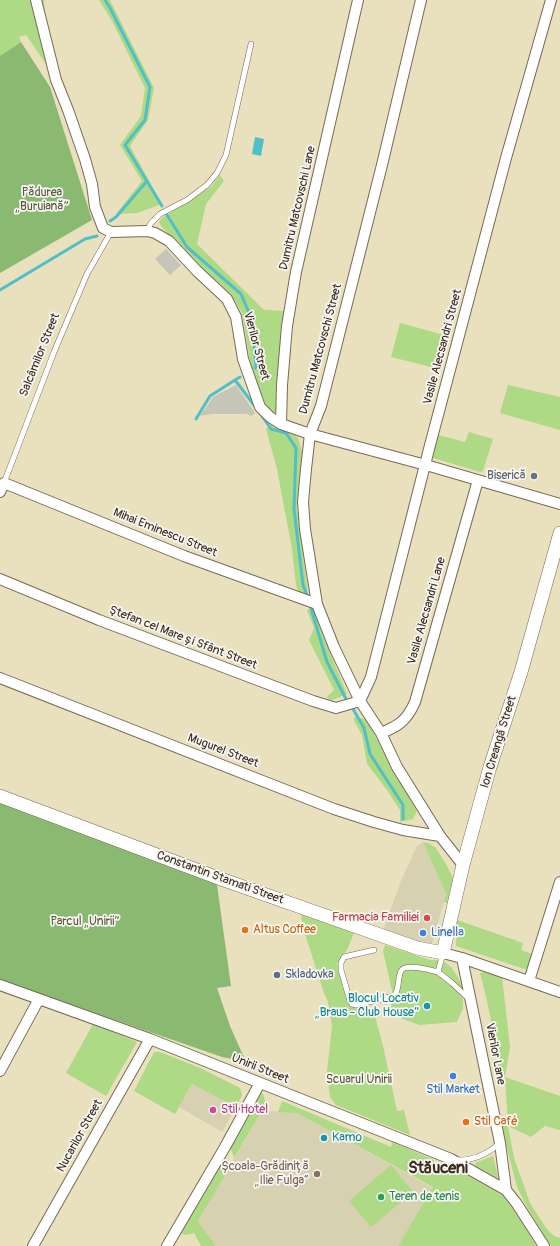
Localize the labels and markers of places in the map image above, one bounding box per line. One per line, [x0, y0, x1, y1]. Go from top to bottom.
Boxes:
place label: Biserică [487, 469, 526, 483]
marker: Biserică [529, 471, 539, 481]
place label: Farmacia Familiei [332, 911, 419, 925]
marker: Farmacia Familiei [422, 913, 432, 923]
place label: Altus Coffee [253, 923, 316, 937]
marker: Altus Coffee [240, 925, 250, 935]
place label: Linella [431, 926, 464, 940]
marker: Linella [418, 928, 428, 938]
place label: Skladovka [285, 968, 334, 982]
marker: Skladovka [272, 970, 282, 980]
place label: Blocul Locativ „Braus - Club House” [315, 992, 419, 1020]
marker: Blocul Locativ „Braus - Club House” [422, 1001, 432, 1011]
marker: Stil Market [448, 1071, 458, 1081]
place label: Stil Market [426, 1083, 480, 1097]
place label: Stil Hotel [221, 1103, 268, 1117]
marker: Stil Hotel [208, 1105, 218, 1115]
place label: Stil Café [474, 1115, 518, 1129]
marker: Stil Café [461, 1117, 471, 1127]
place label: Kamo [332, 1131, 362, 1145]
marker: Kamo [319, 1133, 329, 1143]
place label: Școala-Grădiniță „Ilie Fulga“ [221, 1160, 309, 1188]
marker: Școala-Grădiniță „Ilie Fulga“ [312, 1169, 322, 1179]
place label: Teren de tenis [389, 1190, 459, 1204]
marker: Teren de tenis [376, 1192, 386, 1202]

